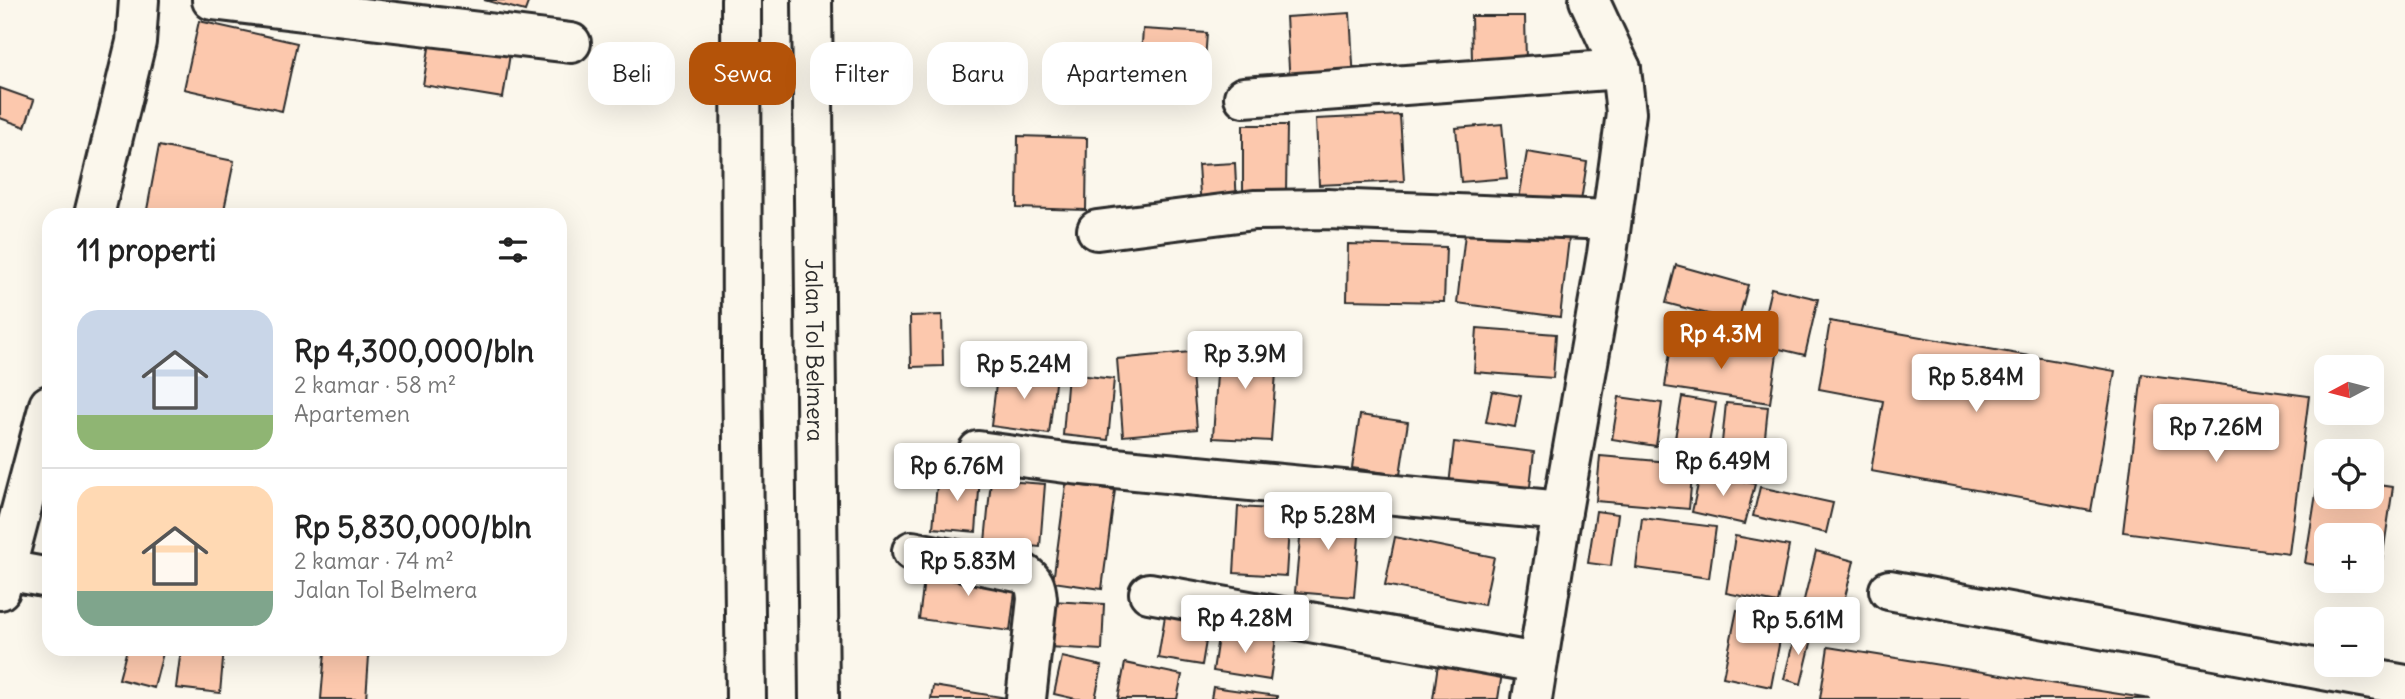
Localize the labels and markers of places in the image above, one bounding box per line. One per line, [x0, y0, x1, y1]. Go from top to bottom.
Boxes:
pin: Rp 4.3M [1656, 312, 1786, 371]
pin: Rp 3.9M [1180, 332, 1310, 391]
pin: Rp 5.24M [952, 342, 1096, 401]
pin: Rp 5.84M [1904, 354, 2048, 414]
pin: Rp 7.26M [2144, 405, 2288, 464]
pin: Rp 6.49M [1651, 438, 1795, 498]
pin: Rp 6.76M [885, 444, 1029, 503]
pin: Rp 5.28M [1256, 492, 1400, 552]
pin: Rp 5.83M [896, 538, 1040, 598]
pin: Rp 4.28M [1173, 596, 1317, 655]
pin: Rp 5.61M [1726, 598, 1870, 657]

